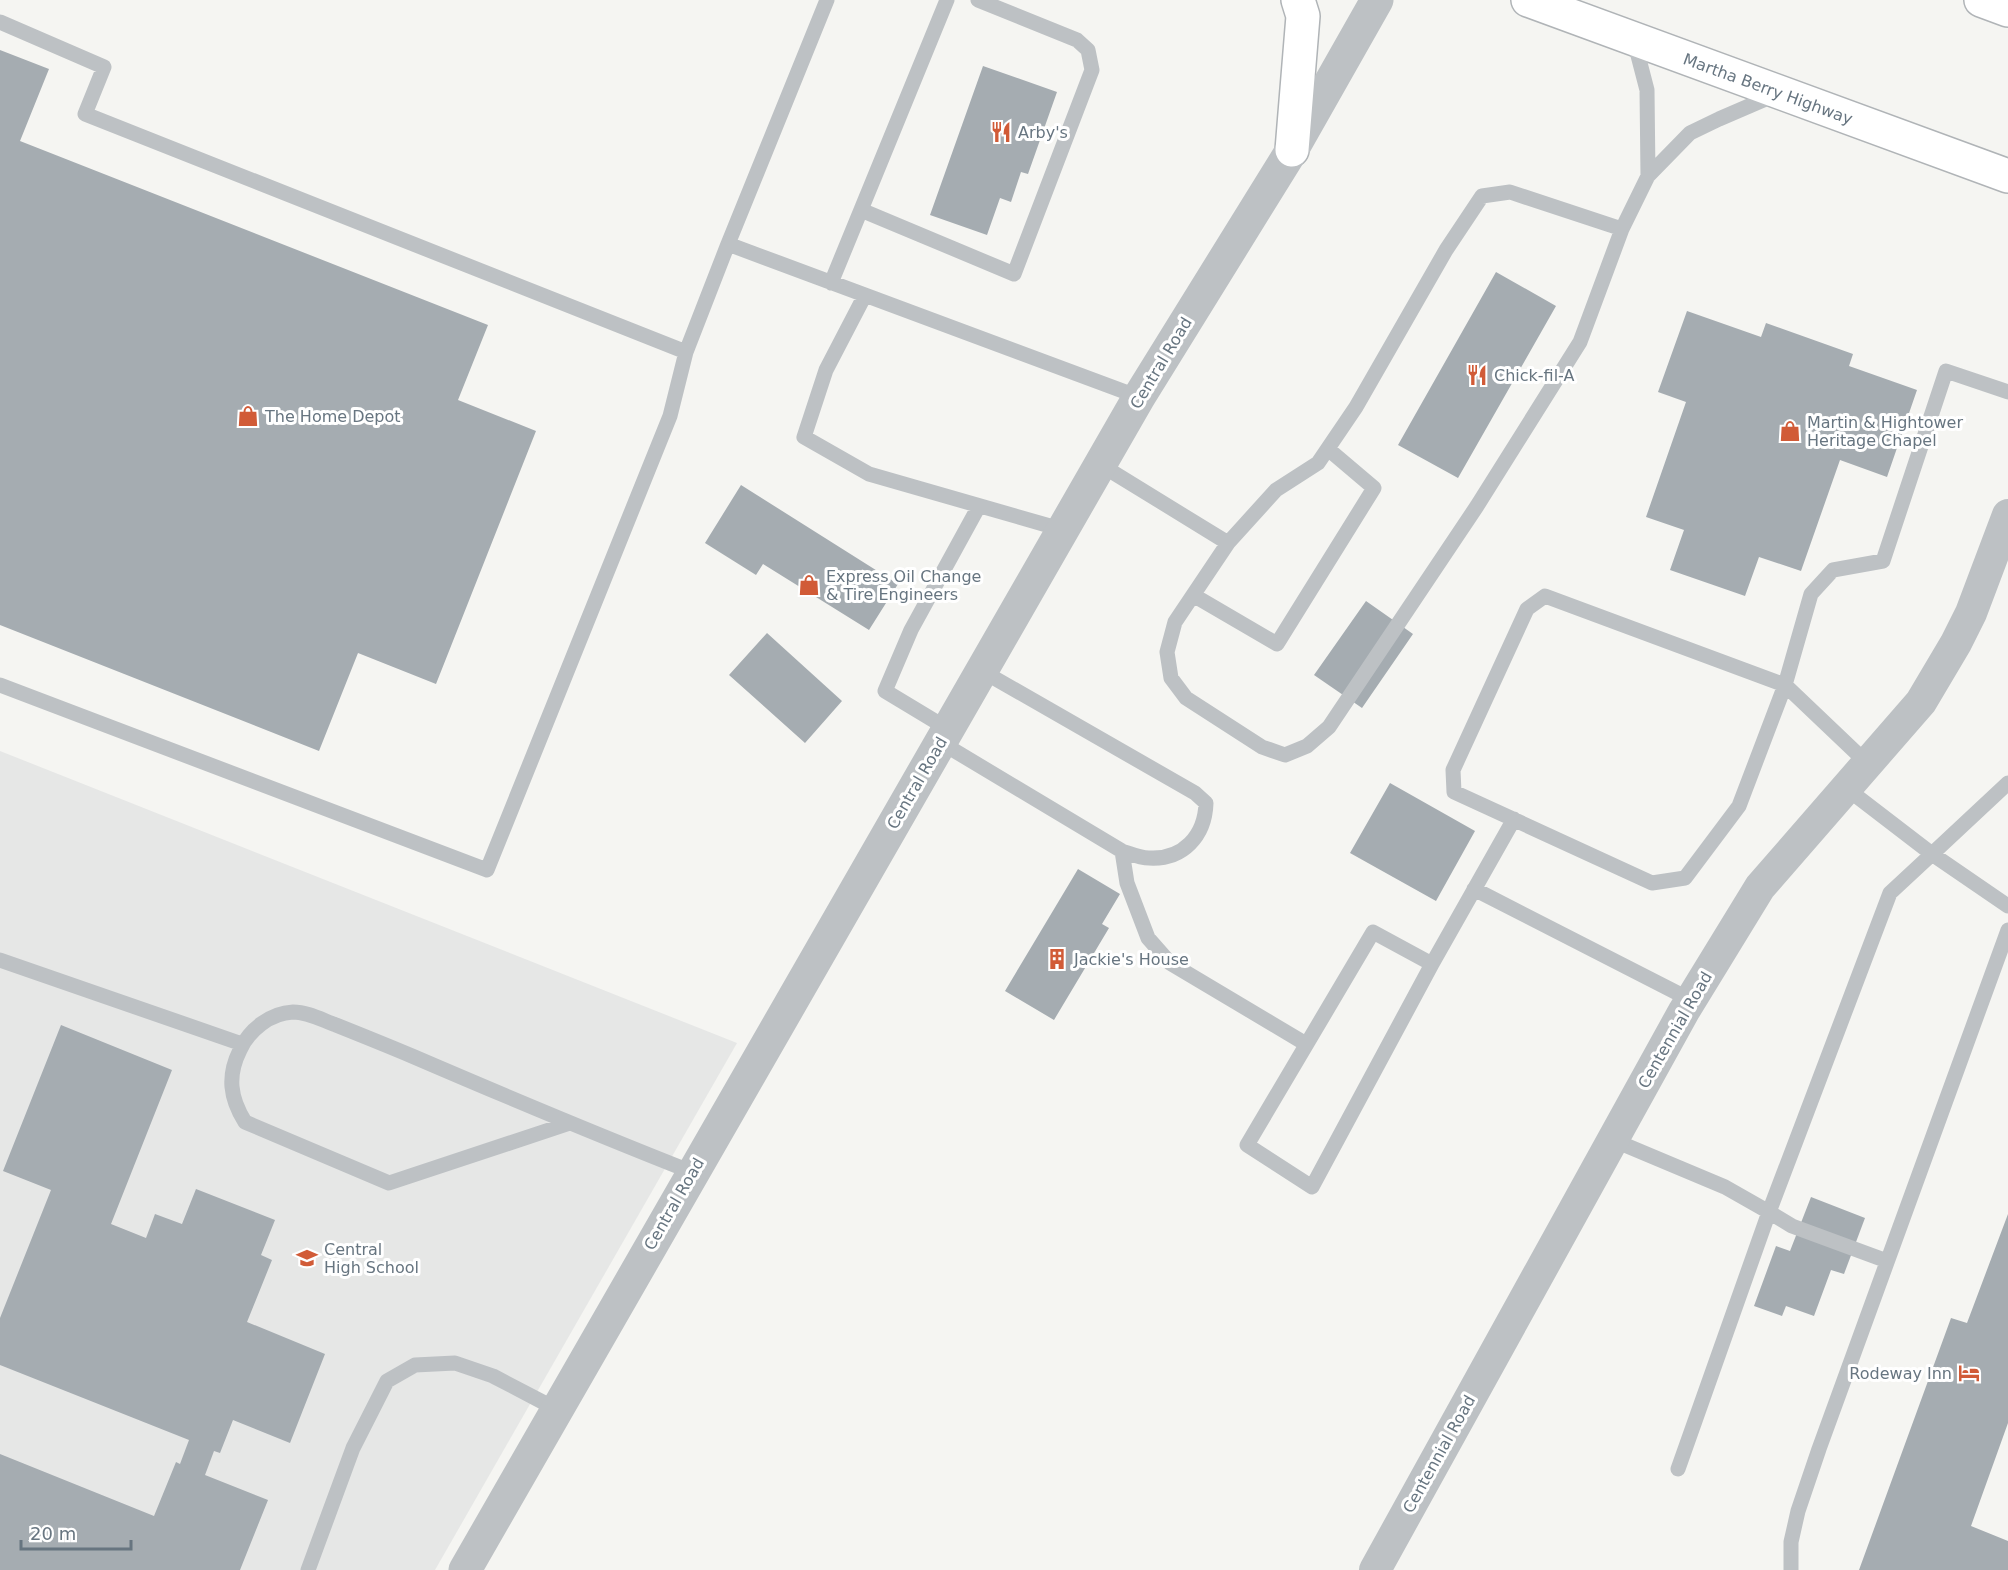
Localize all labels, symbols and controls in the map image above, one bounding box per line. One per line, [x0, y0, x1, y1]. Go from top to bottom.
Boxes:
street label: Martha Berry Highway [1681, 49, 1855, 129]
restaurant icon: Arby's [989, 120, 1013, 144]
place label: Arby's [1018, 123, 1068, 142]
street label: Central Road [1126, 314, 1196, 412]
restaurant icon: Chick-fil-A [1465, 363, 1489, 387]
place label: Chick-fil-A [1494, 366, 1575, 385]
shop icon: The Home Depot [236, 404, 260, 428]
place label: The Home Depot [264, 407, 401, 426]
place label: Martin & Hightower Heritage Chapel [1807, 413, 1963, 450]
shop icon: Martin & Hightower Heritage Chapel [1778, 419, 1802, 443]
place label: Express Oil Change & Tire Engineers [826, 567, 981, 604]
shop icon: Express Oil Change & Tire Engineers [797, 573, 821, 597]
street label: Central Road [883, 733, 951, 833]
building icon: Jackie's House [1045, 947, 1069, 971]
place label: Jackie's House [1073, 950, 1189, 969]
street label: Centennial Road [1634, 968, 1716, 1092]
street label: Central Road [640, 1154, 708, 1254]
place label: Central High School [324, 1240, 419, 1277]
school or university icon: Central High School [295, 1246, 319, 1270]
hotel icon: Rodeway Inn [1957, 1361, 1981, 1385]
place label: Rodeway Inn [1849, 1364, 1952, 1383]
street label: Centennial Road [1399, 1392, 1479, 1516]
scale bar [21, 1513, 130, 1551]
text: 20 m [30, 1523, 76, 1544]

